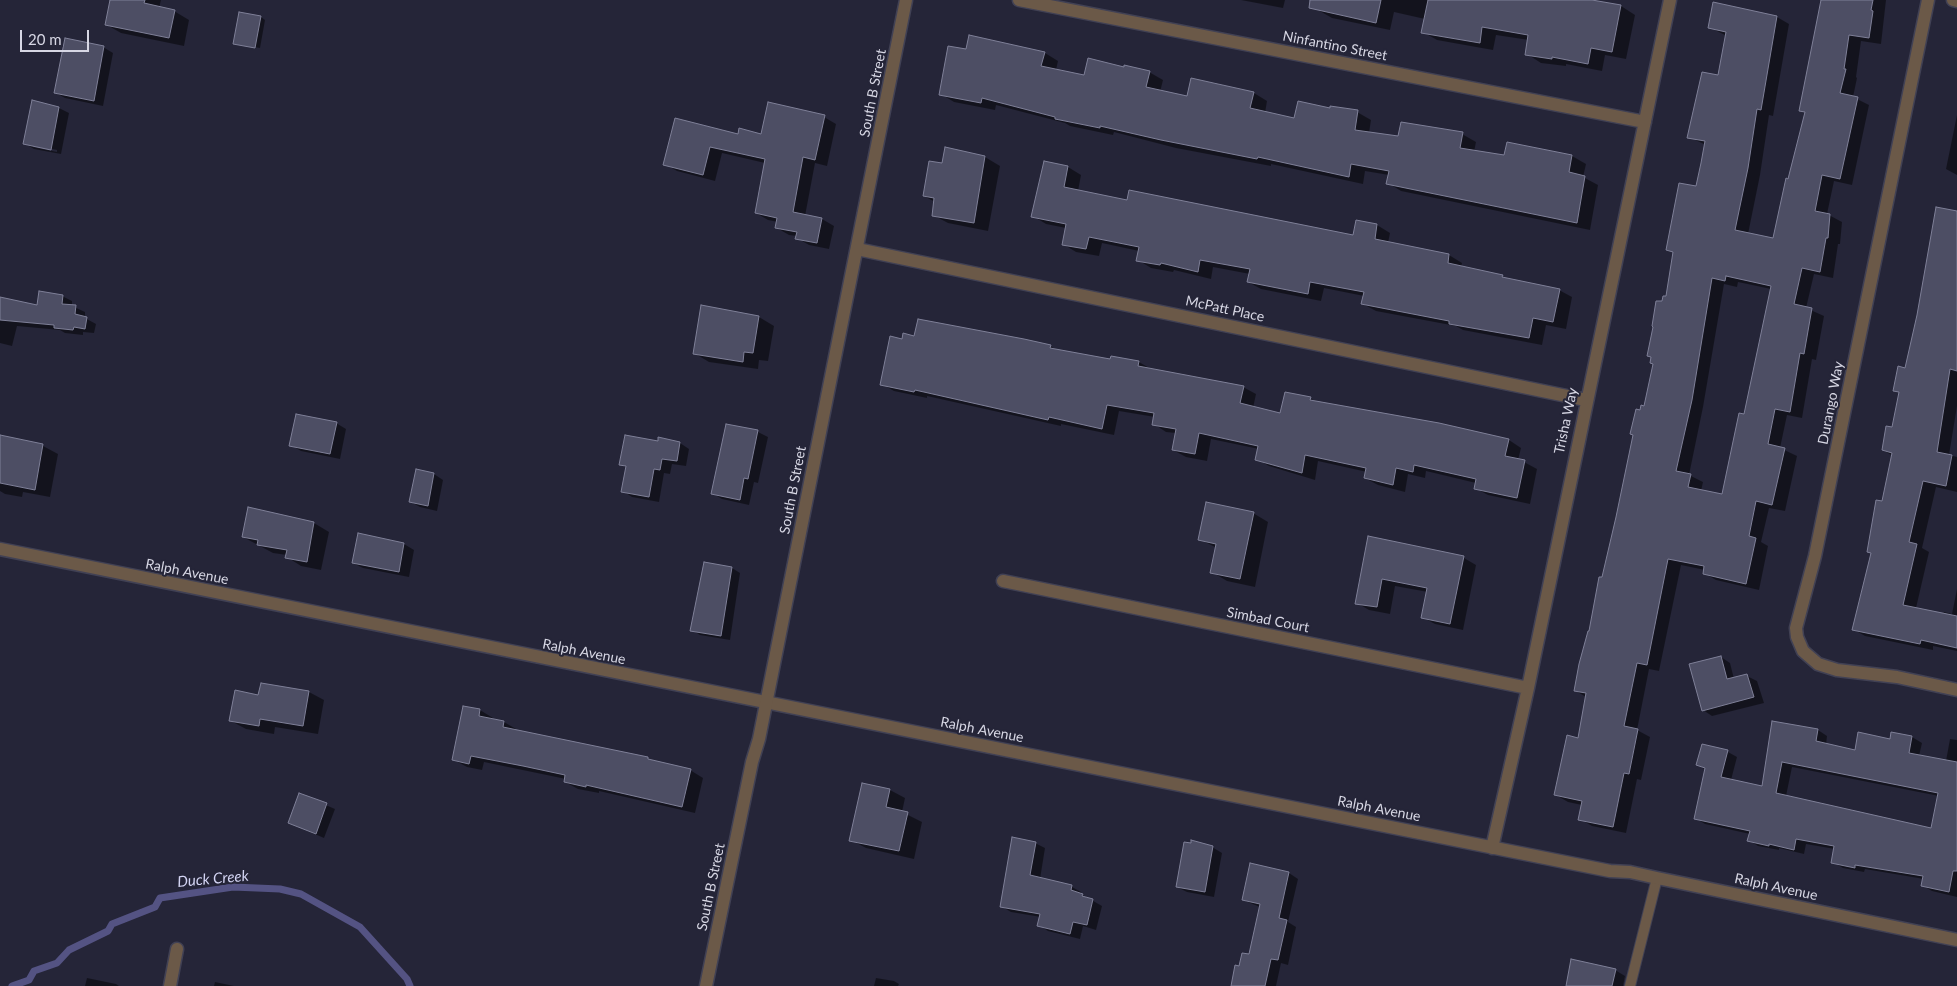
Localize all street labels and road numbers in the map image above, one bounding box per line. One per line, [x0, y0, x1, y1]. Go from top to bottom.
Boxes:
street label: Ninfantino Street [1281, 28, 1389, 64]
street label: South B Street [856, 48, 890, 138]
street label: McPatt Place [1184, 292, 1266, 326]
street label: Durango Way [1815, 360, 1847, 446]
street label: Trisha Way [1551, 386, 1581, 456]
street label: South B Street [776, 445, 810, 535]
street label: Ralph Avenue [144, 556, 230, 588]
street label: Simbad Court [1225, 604, 1311, 636]
street label: Ralph Avenue [541, 636, 627, 668]
street label: Ralph Avenue [939, 714, 1025, 746]
street label: Ralph Avenue [1336, 793, 1422, 825]
street label: South B Street [694, 842, 728, 932]
street label: Ralph Avenue [1733, 870, 1819, 904]

